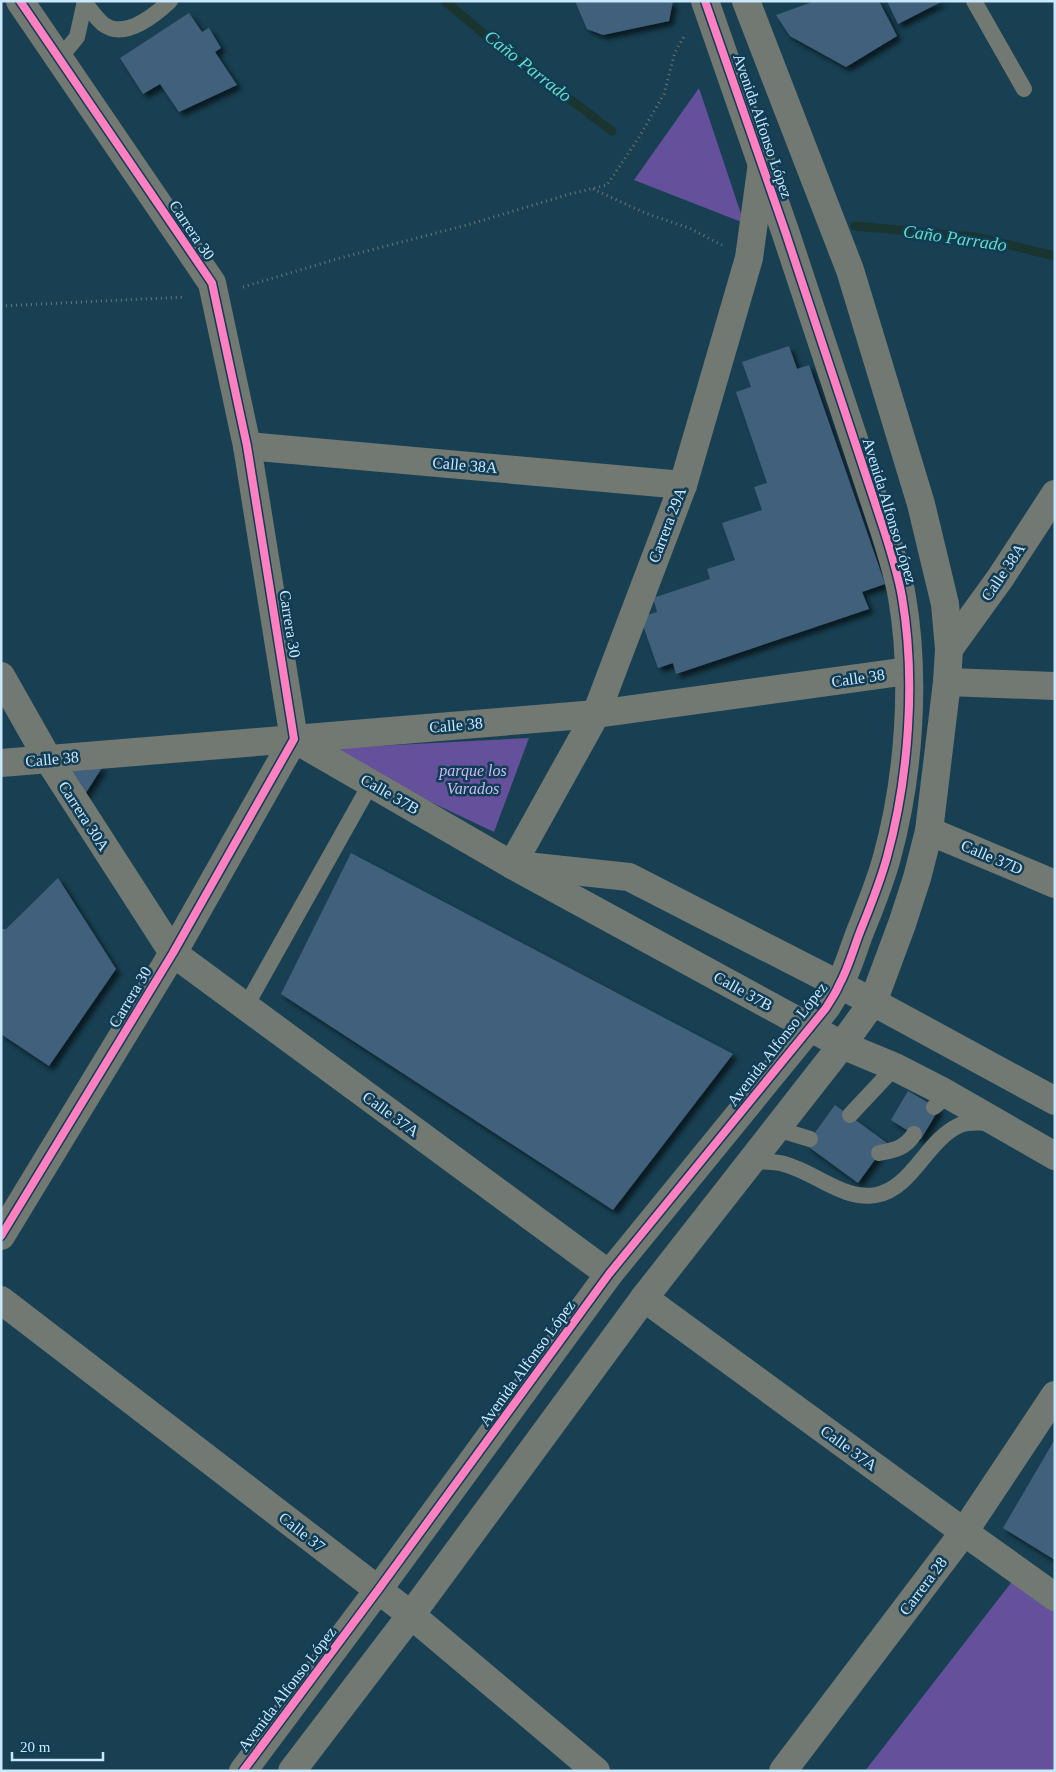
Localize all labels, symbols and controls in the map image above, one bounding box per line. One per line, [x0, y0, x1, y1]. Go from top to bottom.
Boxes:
water label: Caño Parrado [481, 26, 575, 106]
street label: Avenida Alfonso López [729, 52, 796, 201]
street label: Carrera 30 [166, 197, 218, 263]
water label: Caño Parrado [902, 221, 1008, 255]
street label: Avenida Alfonso López [859, 436, 920, 586]
street label: Calle 38A [432, 454, 499, 476]
street label: Carrera 29A [645, 484, 689, 565]
street label: Calle 38A [978, 540, 1029, 604]
street label: Carrera 30 [276, 589, 304, 659]
street label: Calle 38 [830, 666, 886, 690]
street label: Calle 38 [428, 714, 484, 736]
street label: Calle 38 [24, 748, 80, 770]
park label: parque los Varados [438, 762, 507, 797]
street label: Calle 37B [358, 771, 422, 817]
street label: Carrera 30A [55, 778, 113, 854]
street label: Calle 37D [959, 836, 1025, 878]
street label: Carrera 30 [105, 963, 155, 1031]
street label: Calle 37B [711, 968, 775, 1014]
street label: Avenida Alfonso López [724, 979, 831, 1110]
street label: Calle 37A [360, 1088, 423, 1140]
street label: Avenida Alfonso López [476, 1297, 579, 1430]
street label: Calle 37A [818, 1422, 881, 1474]
street label: Calle 37 [276, 1509, 328, 1555]
street label: Carrera 28 [896, 1554, 950, 1618]
street label: Avenida Alfonso López [235, 1623, 340, 1755]
scale bar [12, 1730, 104, 1762]
text: 20 m [20, 1739, 51, 1755]

